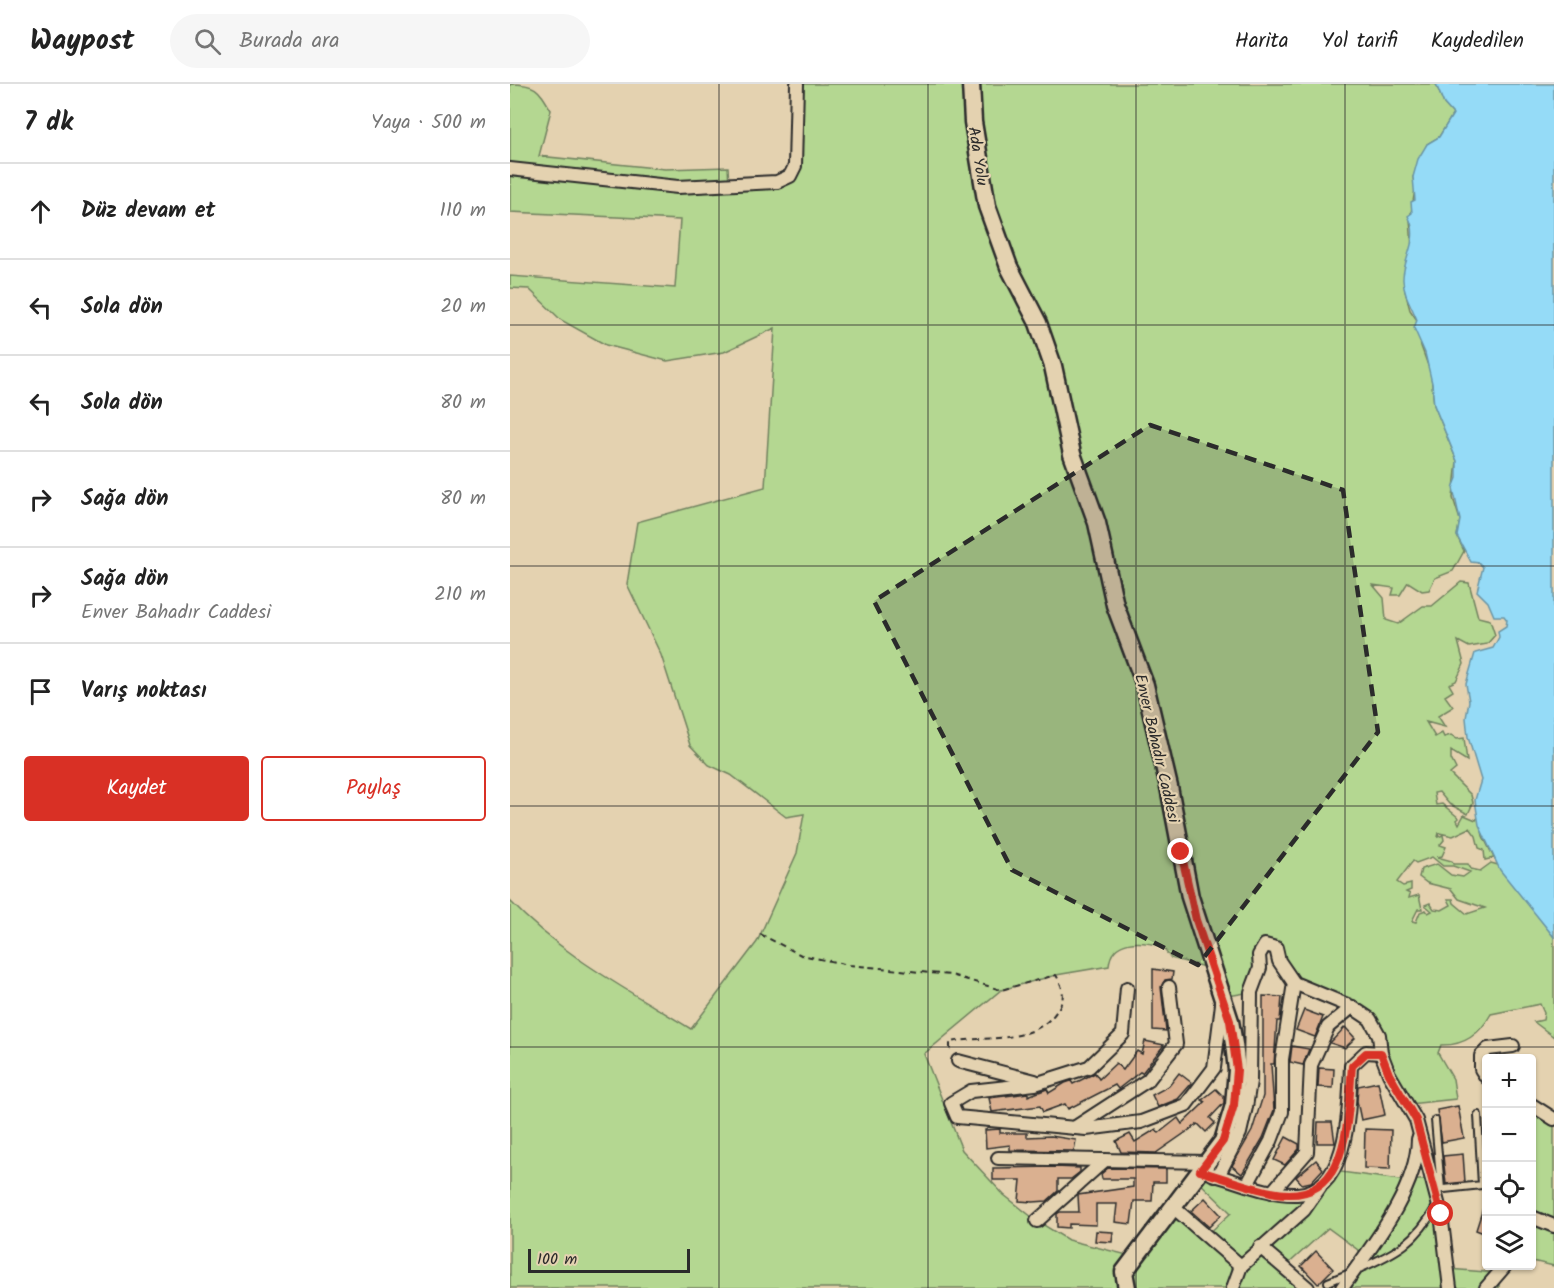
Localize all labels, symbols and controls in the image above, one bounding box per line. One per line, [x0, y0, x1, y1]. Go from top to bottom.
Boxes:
search box [170, 14, 590, 68]
text: Waypost [30, 19, 134, 64]
text: Burada ara [239, 24, 340, 59]
icon: search [191, 25, 224, 58]
text: Harita [1235, 25, 1289, 58]
text: Yol tarifi [1322, 25, 1398, 58]
text: Kaydedilen [1431, 25, 1524, 58]
text: 7 dk [24, 102, 73, 144]
text: Yaya · 500 m [371, 107, 486, 139]
street label: Ada Yolu [961, 125, 995, 188]
text: Düz devam et [81, 194, 215, 229]
icon: ahead [24, 195, 57, 228]
text: 110 m [440, 195, 486, 227]
text: Sola dön [81, 290, 163, 325]
icon: left [24, 291, 57, 324]
text: 20 m [440, 291, 486, 323]
text: Sola dön [81, 386, 163, 421]
icon: left [24, 387, 57, 420]
text: 80 m [440, 387, 486, 419]
text: Sağa dön [81, 482, 168, 517]
icon: right [24, 483, 57, 516]
text: 80 m [440, 483, 486, 515]
text: Sağa dön [81, 562, 168, 597]
icon: right [24, 579, 57, 612]
text: 210 m [434, 579, 486, 611]
text: Enver Bahadır Caddesi [81, 597, 271, 629]
street label: Enver Bahadır Caddesi [1127, 671, 1186, 826]
text: Varış noktası [81, 674, 207, 709]
icon: arrive [24, 675, 57, 708]
button: Kaydet [24, 756, 249, 821]
button: Paylaş [261, 756, 486, 821]
route end [1167, 838, 1193, 864]
map controls [1482, 1054, 1536, 1270]
button: + [1482, 1054, 1536, 1108]
button: − [1482, 1108, 1536, 1162]
button: locate [1482, 1162, 1536, 1216]
route start [1427, 1200, 1453, 1226]
button: layers [1482, 1216, 1536, 1270]
scale bar [528, 1246, 690, 1274]
text: 100 m [537, 1247, 577, 1272]

